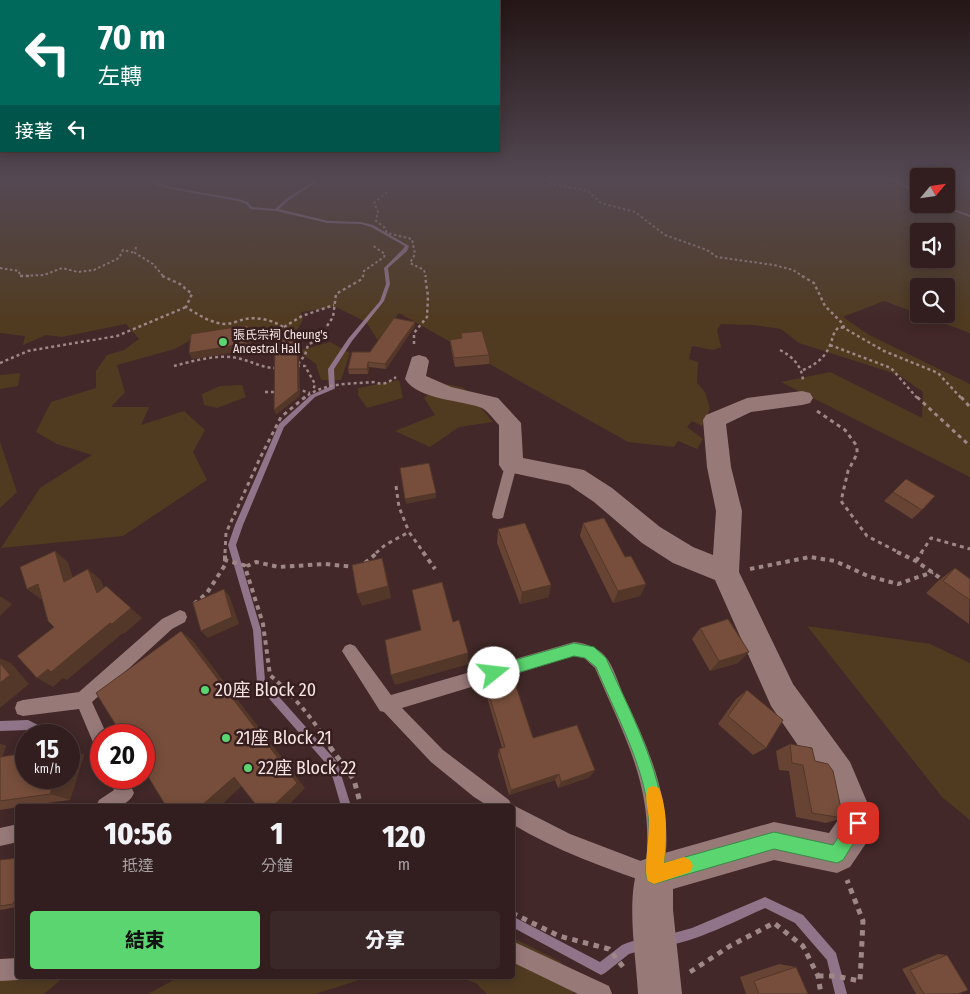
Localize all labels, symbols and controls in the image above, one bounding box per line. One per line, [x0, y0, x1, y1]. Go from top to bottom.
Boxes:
text: 70 m [98, 16, 166, 58]
icon: left [15, 20, 80, 85]
text: 左轉 [98, 63, 142, 90]
icon: left [63, 115, 91, 143]
text: 接著 [15, 120, 53, 143]
north arrow [910, 168, 955, 212]
map controls [910, 168, 955, 323]
button: sound [910, 223, 955, 268]
button: search [910, 278, 955, 323]
place label: 張氏宗祠 Cheung's Ancestral Hall [233, 328, 328, 356]
marker: 張氏宗祠 Cheung's Ancestral Hall [217, 336, 229, 348]
position arrow [467, 646, 519, 698]
place label: 20座 Block 20 [215, 679, 316, 701]
marker: 20座 Block 20 [199, 684, 211, 696]
speed limit sign: 20 [90, 724, 155, 789]
place label: 21座 Block 21 [236, 727, 332, 749]
marker: 21座 Block 21 [220, 732, 232, 744]
text: 15 [36, 735, 59, 765]
place label: 22座 Block 22 [258, 757, 356, 779]
text: km/h [34, 762, 61, 776]
marker: 22座 Block 22 [242, 762, 254, 774]
pin [837, 802, 879, 844]
icon: arrive [844, 809, 872, 837]
text: 10:56 [104, 816, 172, 852]
text: 1 [271, 816, 284, 852]
text: 120 [382, 819, 426, 855]
text: m [398, 855, 410, 874]
text: 抵達 [122, 856, 154, 875]
text: 分鐘 [261, 856, 293, 875]
button: 結束 [30, 911, 260, 969]
button: 分享 [270, 911, 500, 969]

